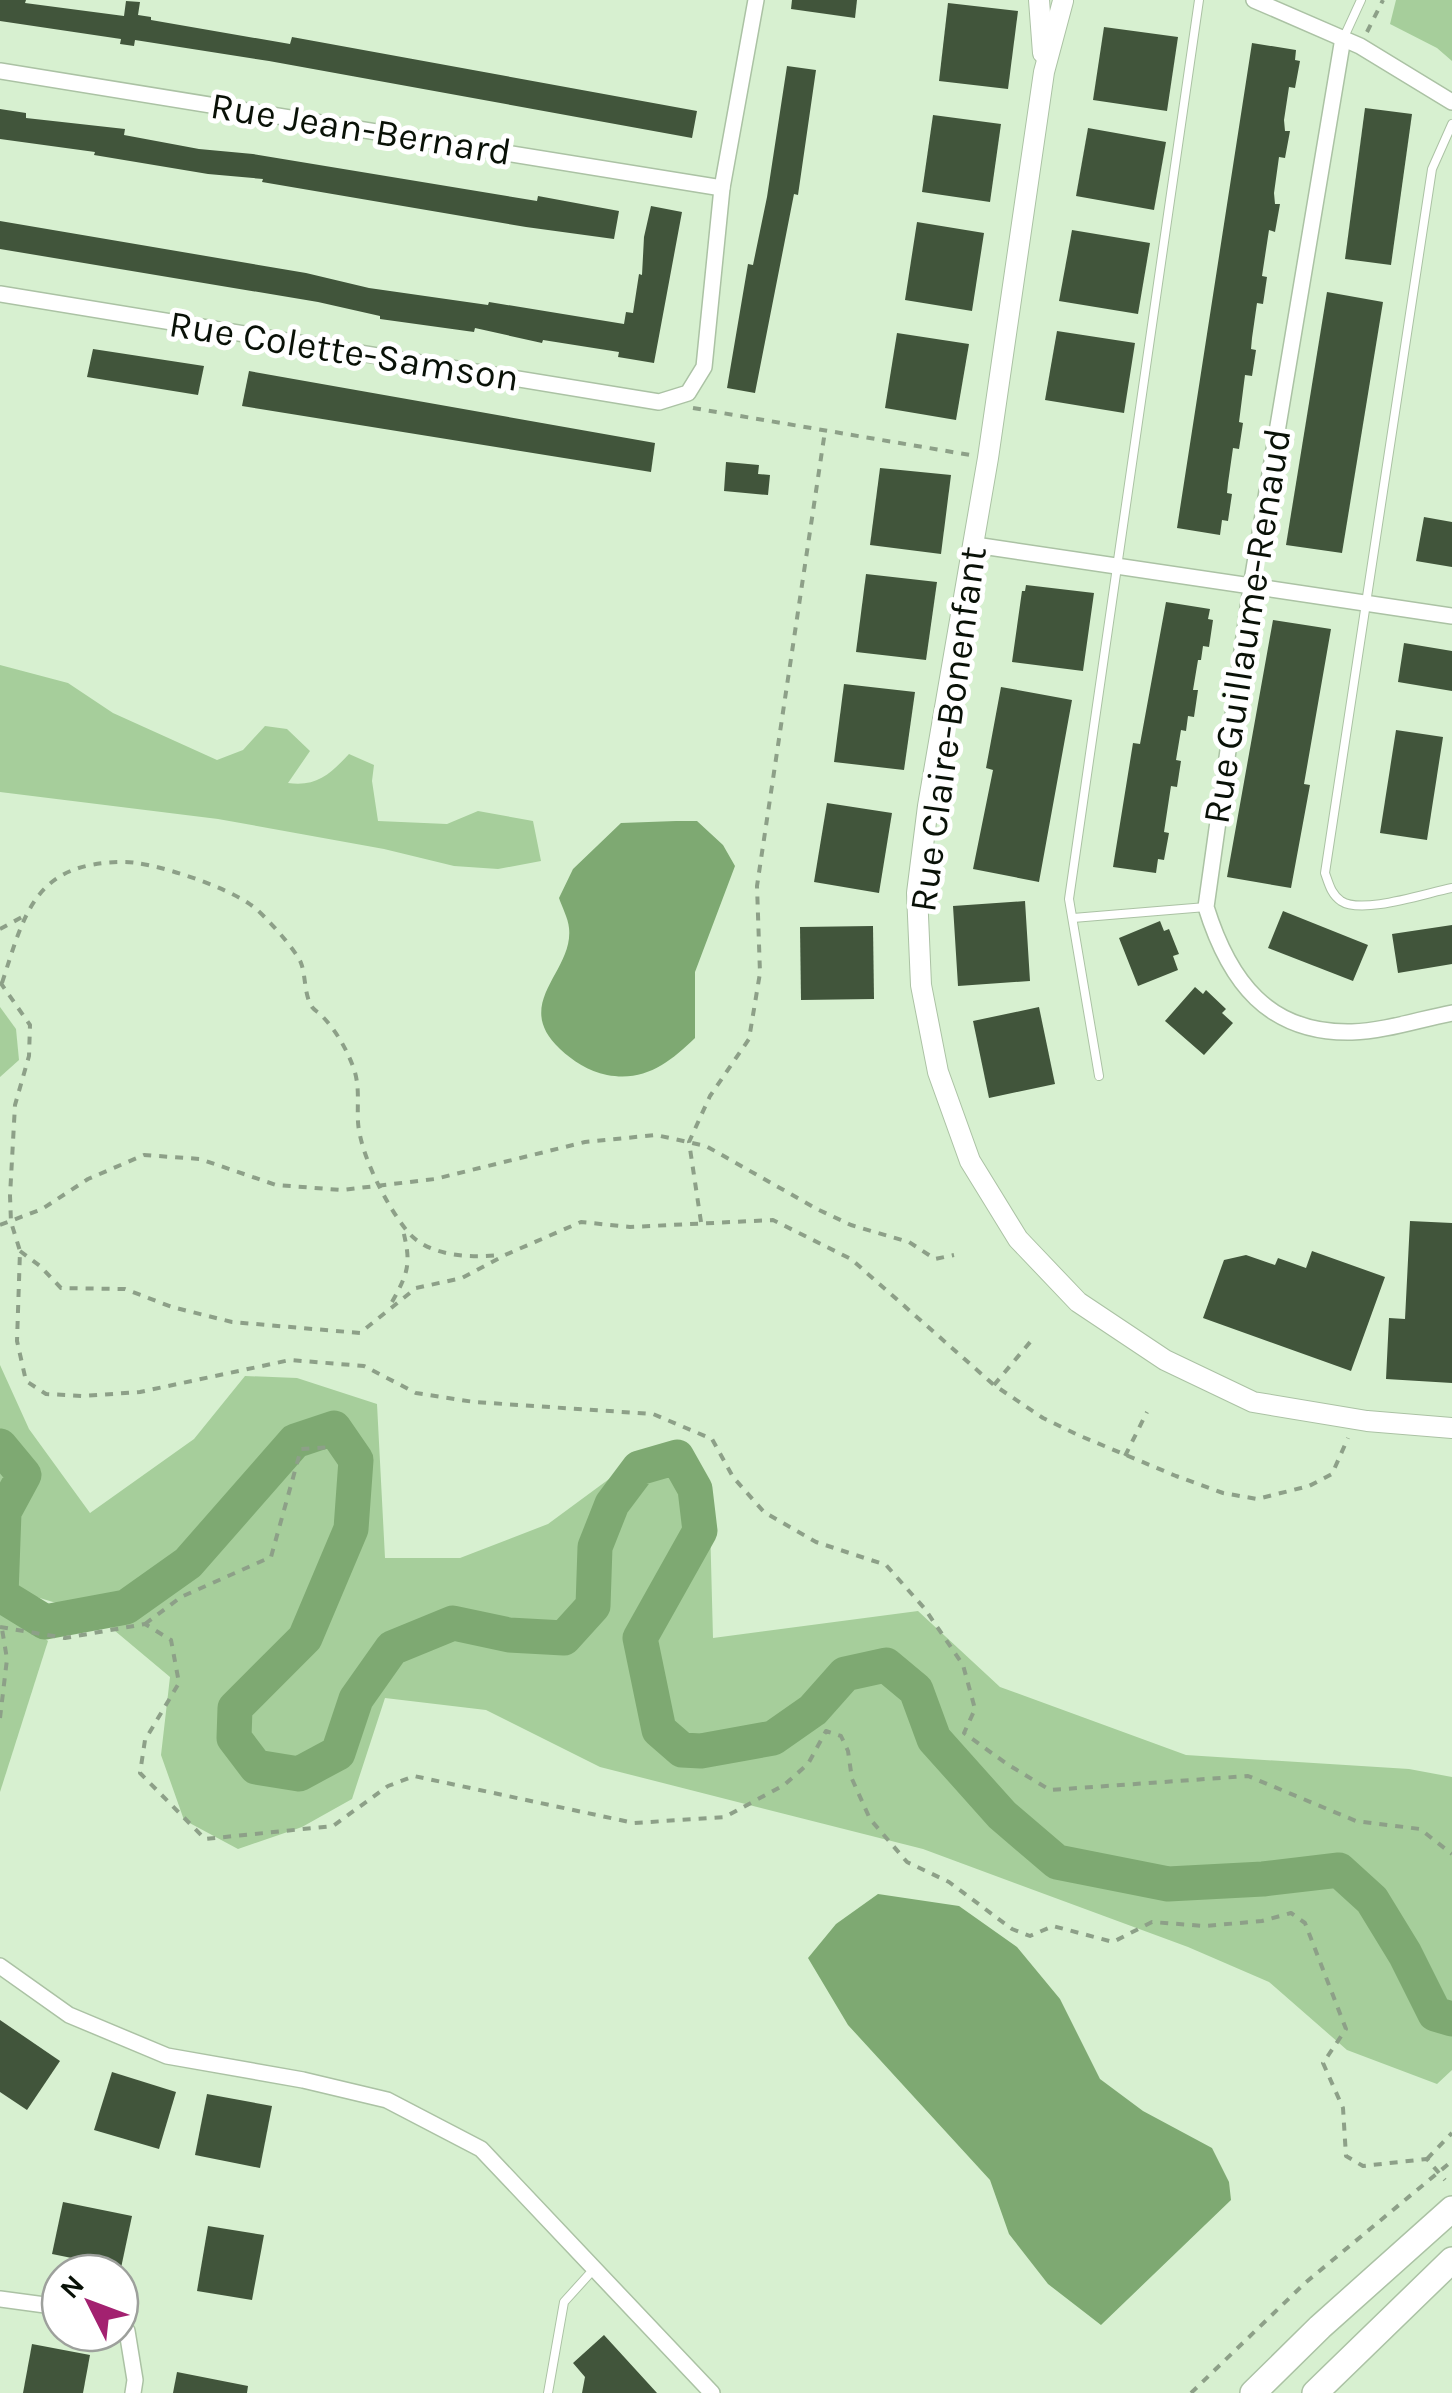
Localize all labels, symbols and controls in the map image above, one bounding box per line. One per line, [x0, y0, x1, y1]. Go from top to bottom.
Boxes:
street label: Rue Jean-Bernard [207, 83, 515, 175]
street label: Rue Colette-Samson [166, 301, 522, 401]
street label: Rue Guillaume-Renaud [1194, 425, 1300, 827]
street label: Rue Claire-Bonenfant [900, 543, 996, 915]
north arrow [40, 2253, 140, 2353]
text: N [53, 2268, 91, 2305]

